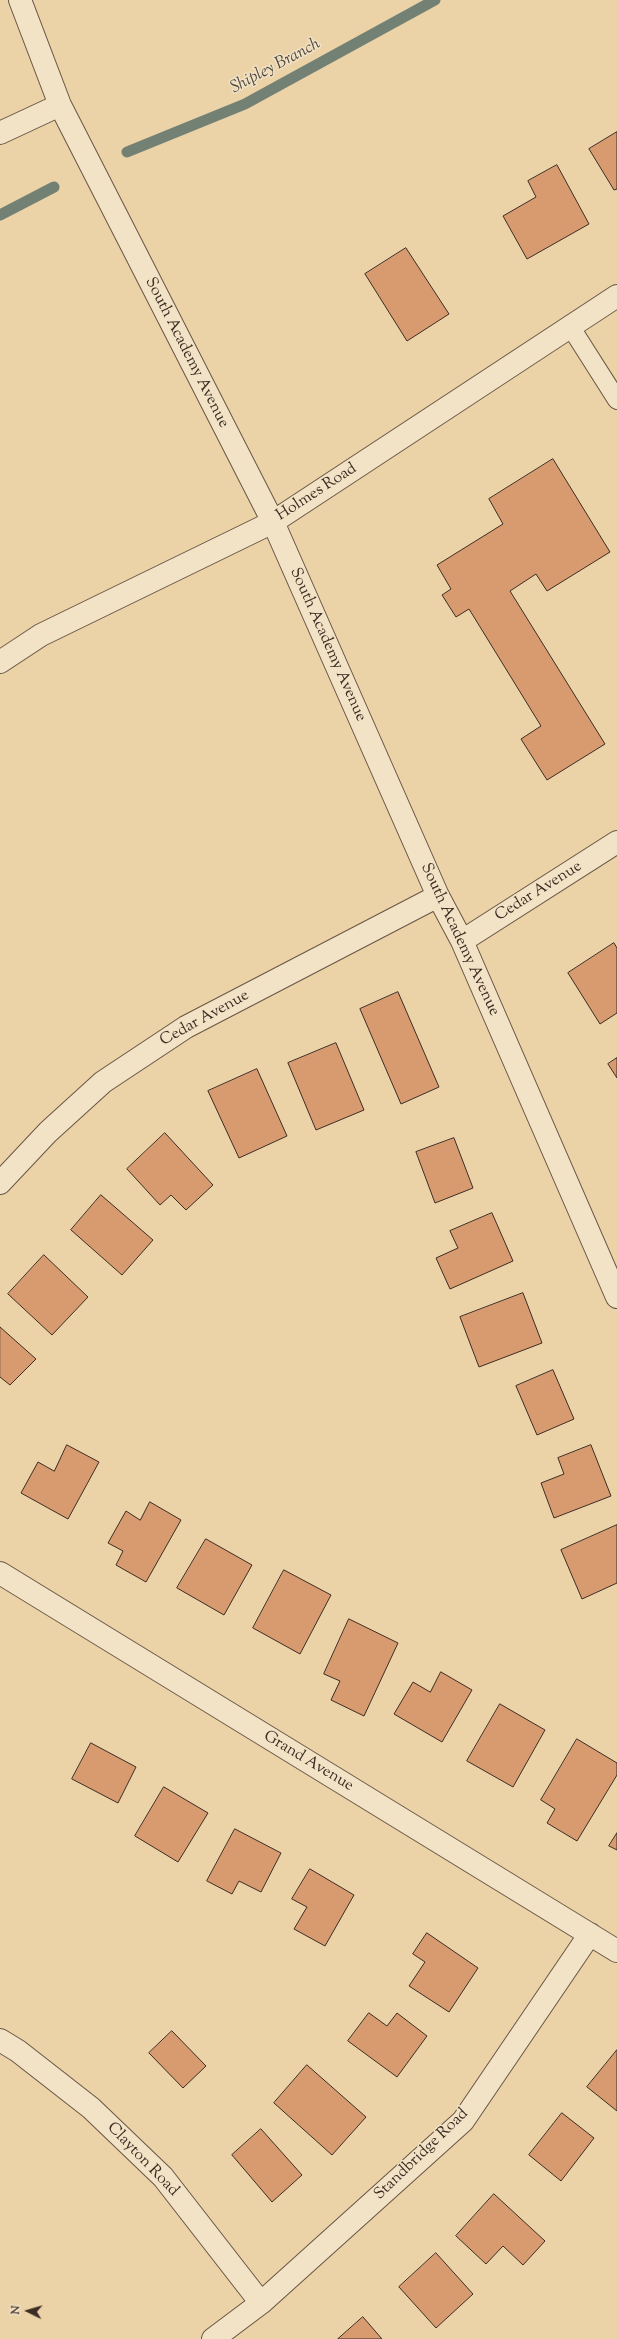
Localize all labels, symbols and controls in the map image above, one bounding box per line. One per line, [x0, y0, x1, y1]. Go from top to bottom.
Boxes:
water label: Shipley Branch [228, 35, 324, 99]
street label: South Academy Avenue [140, 275, 232, 431]
street label: Holmes Road [273, 460, 361, 526]
street label: South Academy Avenue [284, 565, 370, 725]
street label: Cedar Avenue [492, 858, 586, 926]
street label: South Academy Avenue [415, 861, 503, 1019]
street label: Cedar Avenue [157, 987, 253, 1051]
street label: Grand Avenue [259, 1728, 357, 1796]
street label: Standbridge Road [371, 2105, 473, 2205]
street label: Clayton Road [102, 2119, 182, 2201]
north arrow [8, 2291, 48, 2331]
text: N [8, 2305, 24, 2315]

